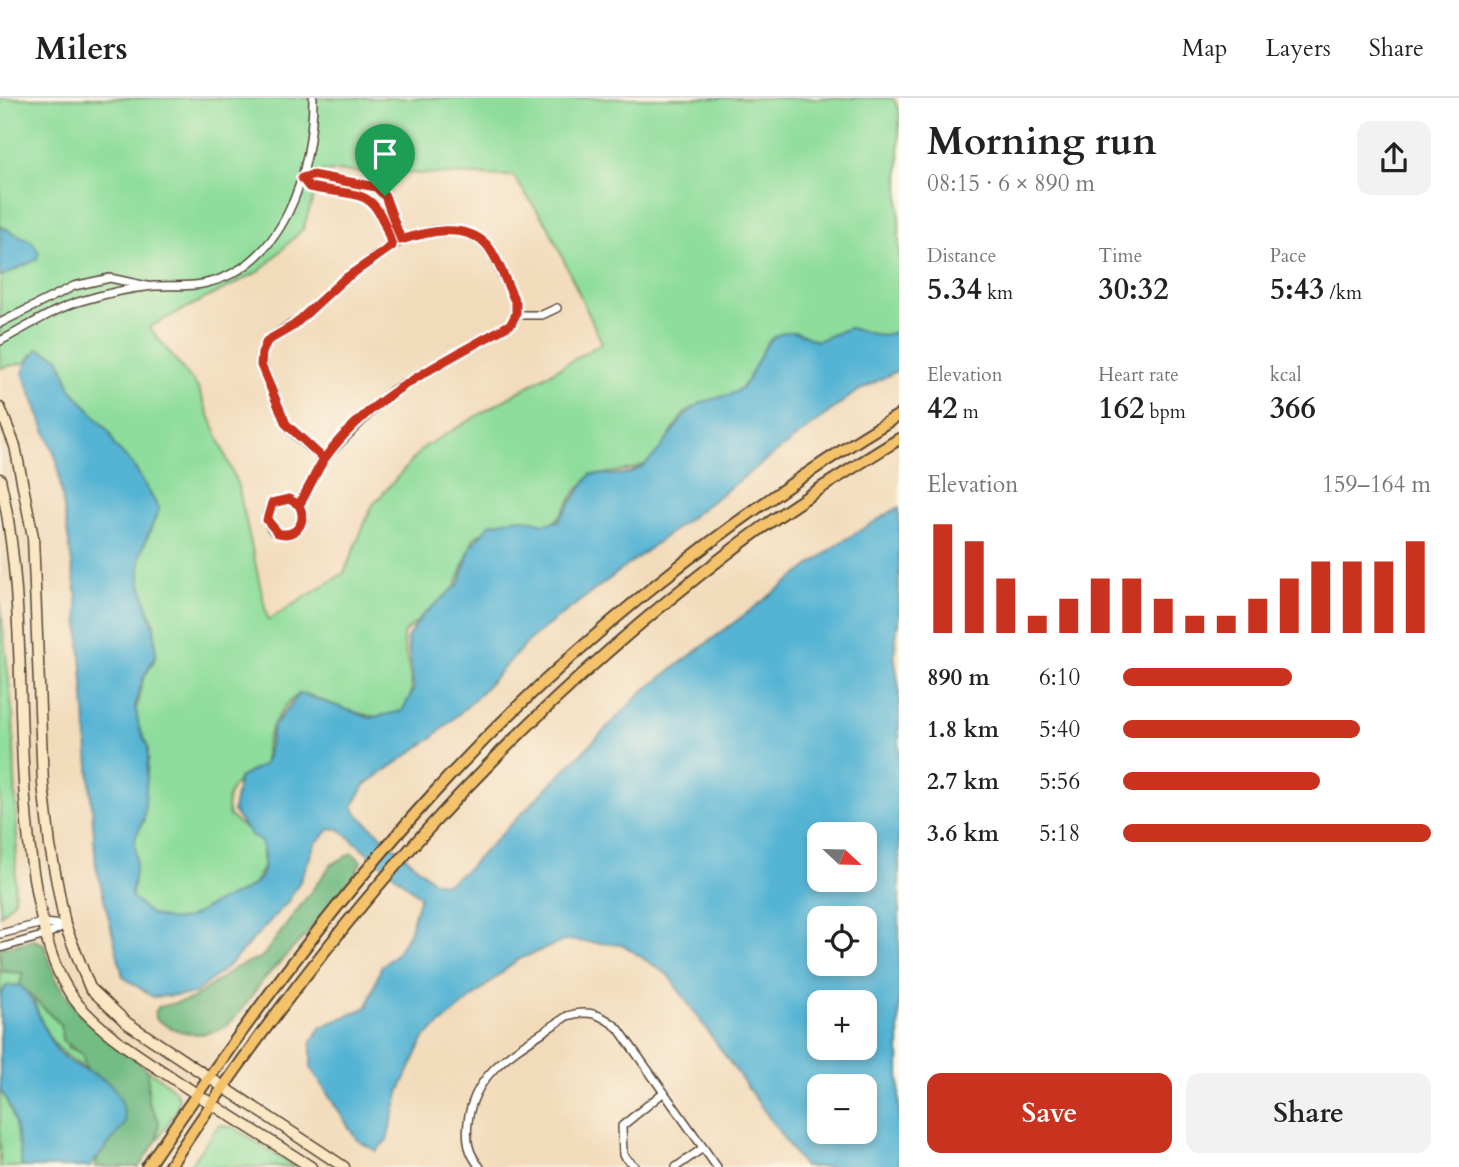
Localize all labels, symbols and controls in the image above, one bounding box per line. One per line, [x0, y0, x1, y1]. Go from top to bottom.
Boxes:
text: Milers [35, 26, 128, 71]
text: Map [1182, 32, 1228, 65]
text: Layers [1266, 32, 1331, 65]
text: Share [1369, 32, 1424, 65]
text: Morning run [927, 116, 1157, 168]
button: share [1357, 121, 1431, 195]
pin [355, 124, 415, 196]
icon: arrive [366, 135, 404, 173]
text: 08:15 · 6 × 890 m [927, 168, 1095, 199]
text: Distance [927, 243, 996, 269]
text: Time [1098, 243, 1142, 269]
text: Pace [1270, 243, 1306, 269]
text: 5.34 [927, 269, 982, 310]
text: 30:32 [1098, 269, 1169, 310]
text: 5:43 [1270, 269, 1324, 310]
text: km [982, 280, 1013, 306]
text: /km [1324, 280, 1362, 306]
text: Elevation [927, 362, 1002, 388]
text: Heart rate [1098, 362, 1179, 388]
text: kcal [1270, 362, 1302, 388]
text: 42 [927, 388, 958, 429]
text: 162 [1098, 388, 1144, 429]
text: 366 [1270, 388, 1316, 429]
text: m [958, 399, 979, 425]
text: bpm [1144, 399, 1186, 425]
text: Elevation [927, 469, 1018, 500]
text: 159–164 m [1322, 469, 1431, 500]
text: 890 m [927, 662, 990, 693]
text: 6:10 [1039, 662, 1080, 693]
text: 1.8 km [927, 714, 999, 745]
text: 5:40 [1039, 714, 1080, 745]
text: 2.7 km [927, 766, 999, 797]
text: 5:56 [1039, 766, 1080, 797]
text: 3.6 km [927, 818, 999, 849]
text: 5:18 [1039, 818, 1080, 849]
north arrow [807, 822, 877, 892]
map controls [807, 822, 877, 1144]
button: locate [807, 906, 877, 976]
button: + [807, 990, 877, 1060]
button: Save [927, 1073, 1172, 1153]
button: Share [1186, 1073, 1431, 1153]
button: − [807, 1074, 877, 1144]

